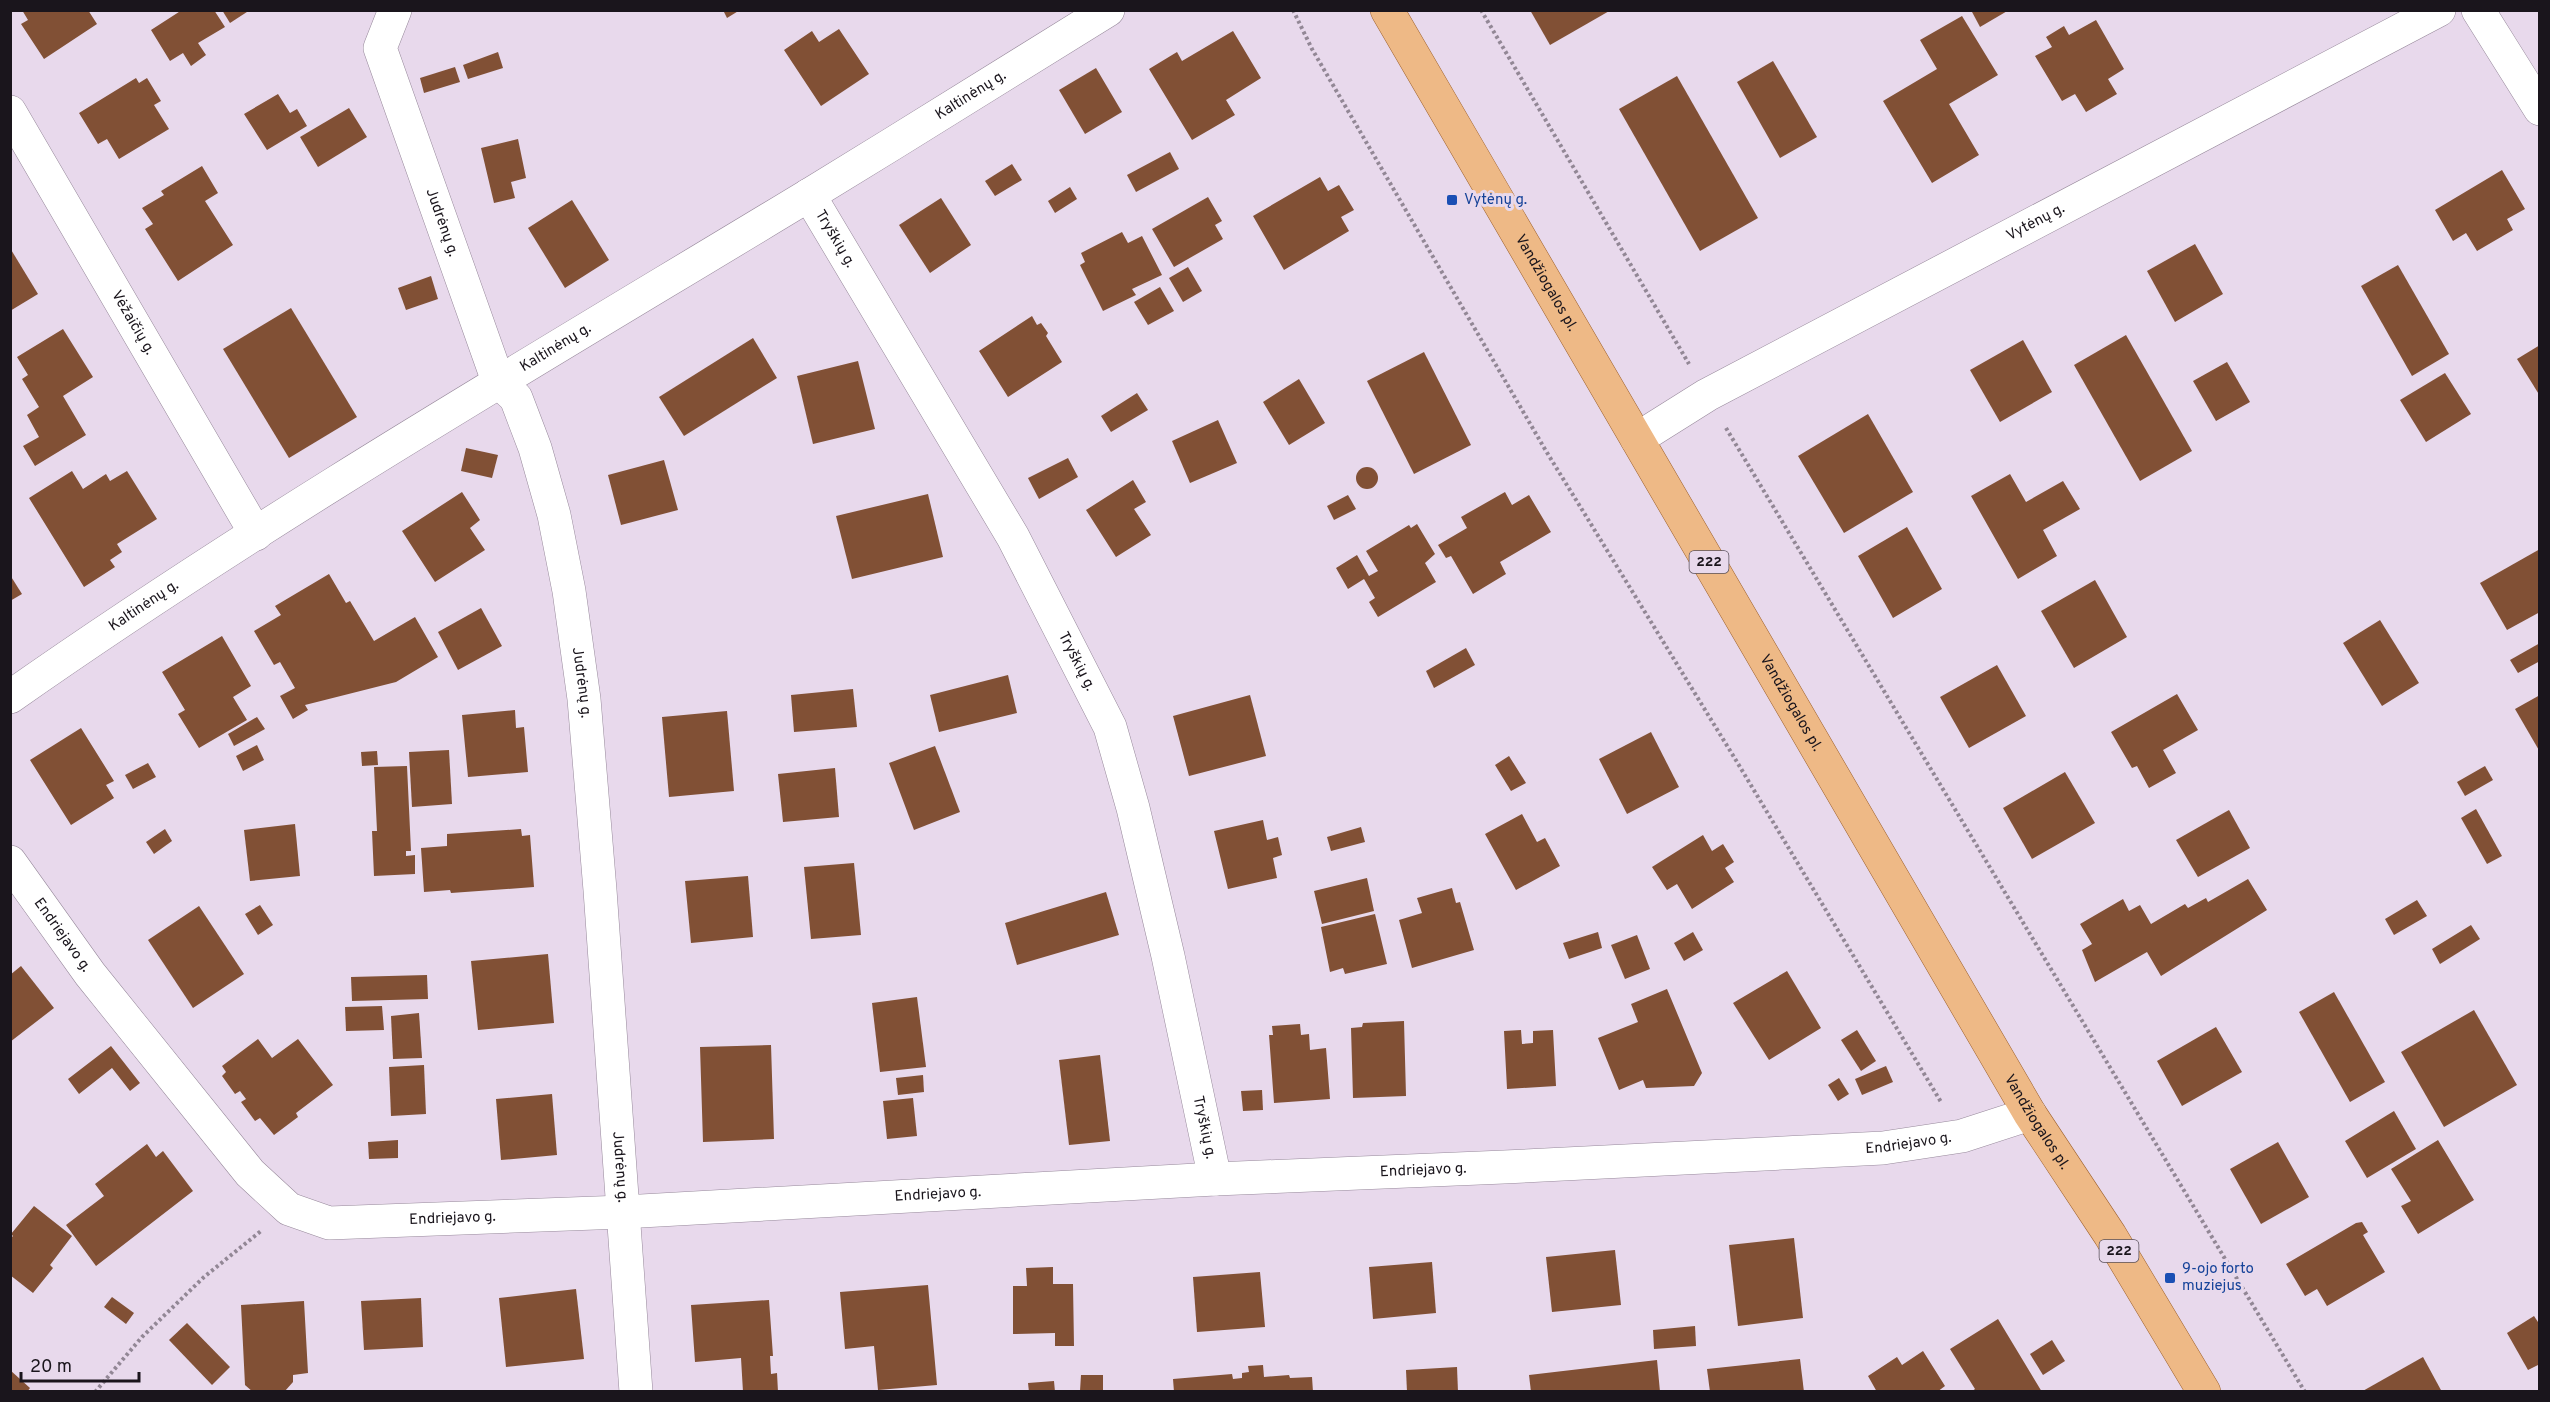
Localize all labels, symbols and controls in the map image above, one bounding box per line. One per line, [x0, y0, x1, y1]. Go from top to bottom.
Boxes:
street label: Kaltinėnų g. [932, 66, 1010, 124]
street label: Judrėnų g. [421, 186, 463, 259]
place label: Vytėnų g. [1464, 191, 1527, 210]
marker: Vytėnų g. [1445, 193, 1459, 207]
street label: Vytėnų g. [2003, 199, 2068, 245]
street label: Tryškių g. [811, 206, 860, 271]
street label: Vandžiogalos pl. [1510, 231, 1582, 335]
street label: Vėžaičių g. [107, 287, 159, 358]
street label: Kaltinėnų g. [517, 319, 595, 377]
road number: 222 [1690, 551, 1728, 573]
street label: Kaltinėnų g. [105, 576, 182, 636]
street label: Tryškių g. [1054, 629, 1100, 694]
street label: Judrėnų g. [567, 646, 595, 719]
street label: Vandžiogalos pl. [1755, 651, 1826, 755]
street label: Endriejavo g. [29, 894, 95, 976]
street label: Vandžiogalos pl. [2000, 1071, 2074, 1173]
street label: Tryškių g. [1188, 1094, 1220, 1161]
street label: Endriejavo g. [1865, 1128, 1953, 1158]
street label: Judrėnų g. [608, 1131, 632, 1203]
street label: Endriejavo g. [1380, 1159, 1467, 1182]
street label: Endriejavo g. [894, 1183, 982, 1206]
street label: Endriejavo g. [409, 1207, 496, 1229]
road number: 222 [2100, 1240, 2138, 1262]
place label: 9-ojo forto muziejus [2182, 1260, 2254, 1296]
marker: 9-ojo forto muziejus [2163, 1271, 2177, 1285]
scale bar [21, 1345, 140, 1383]
text: 20 m [30, 1356, 72, 1379]

